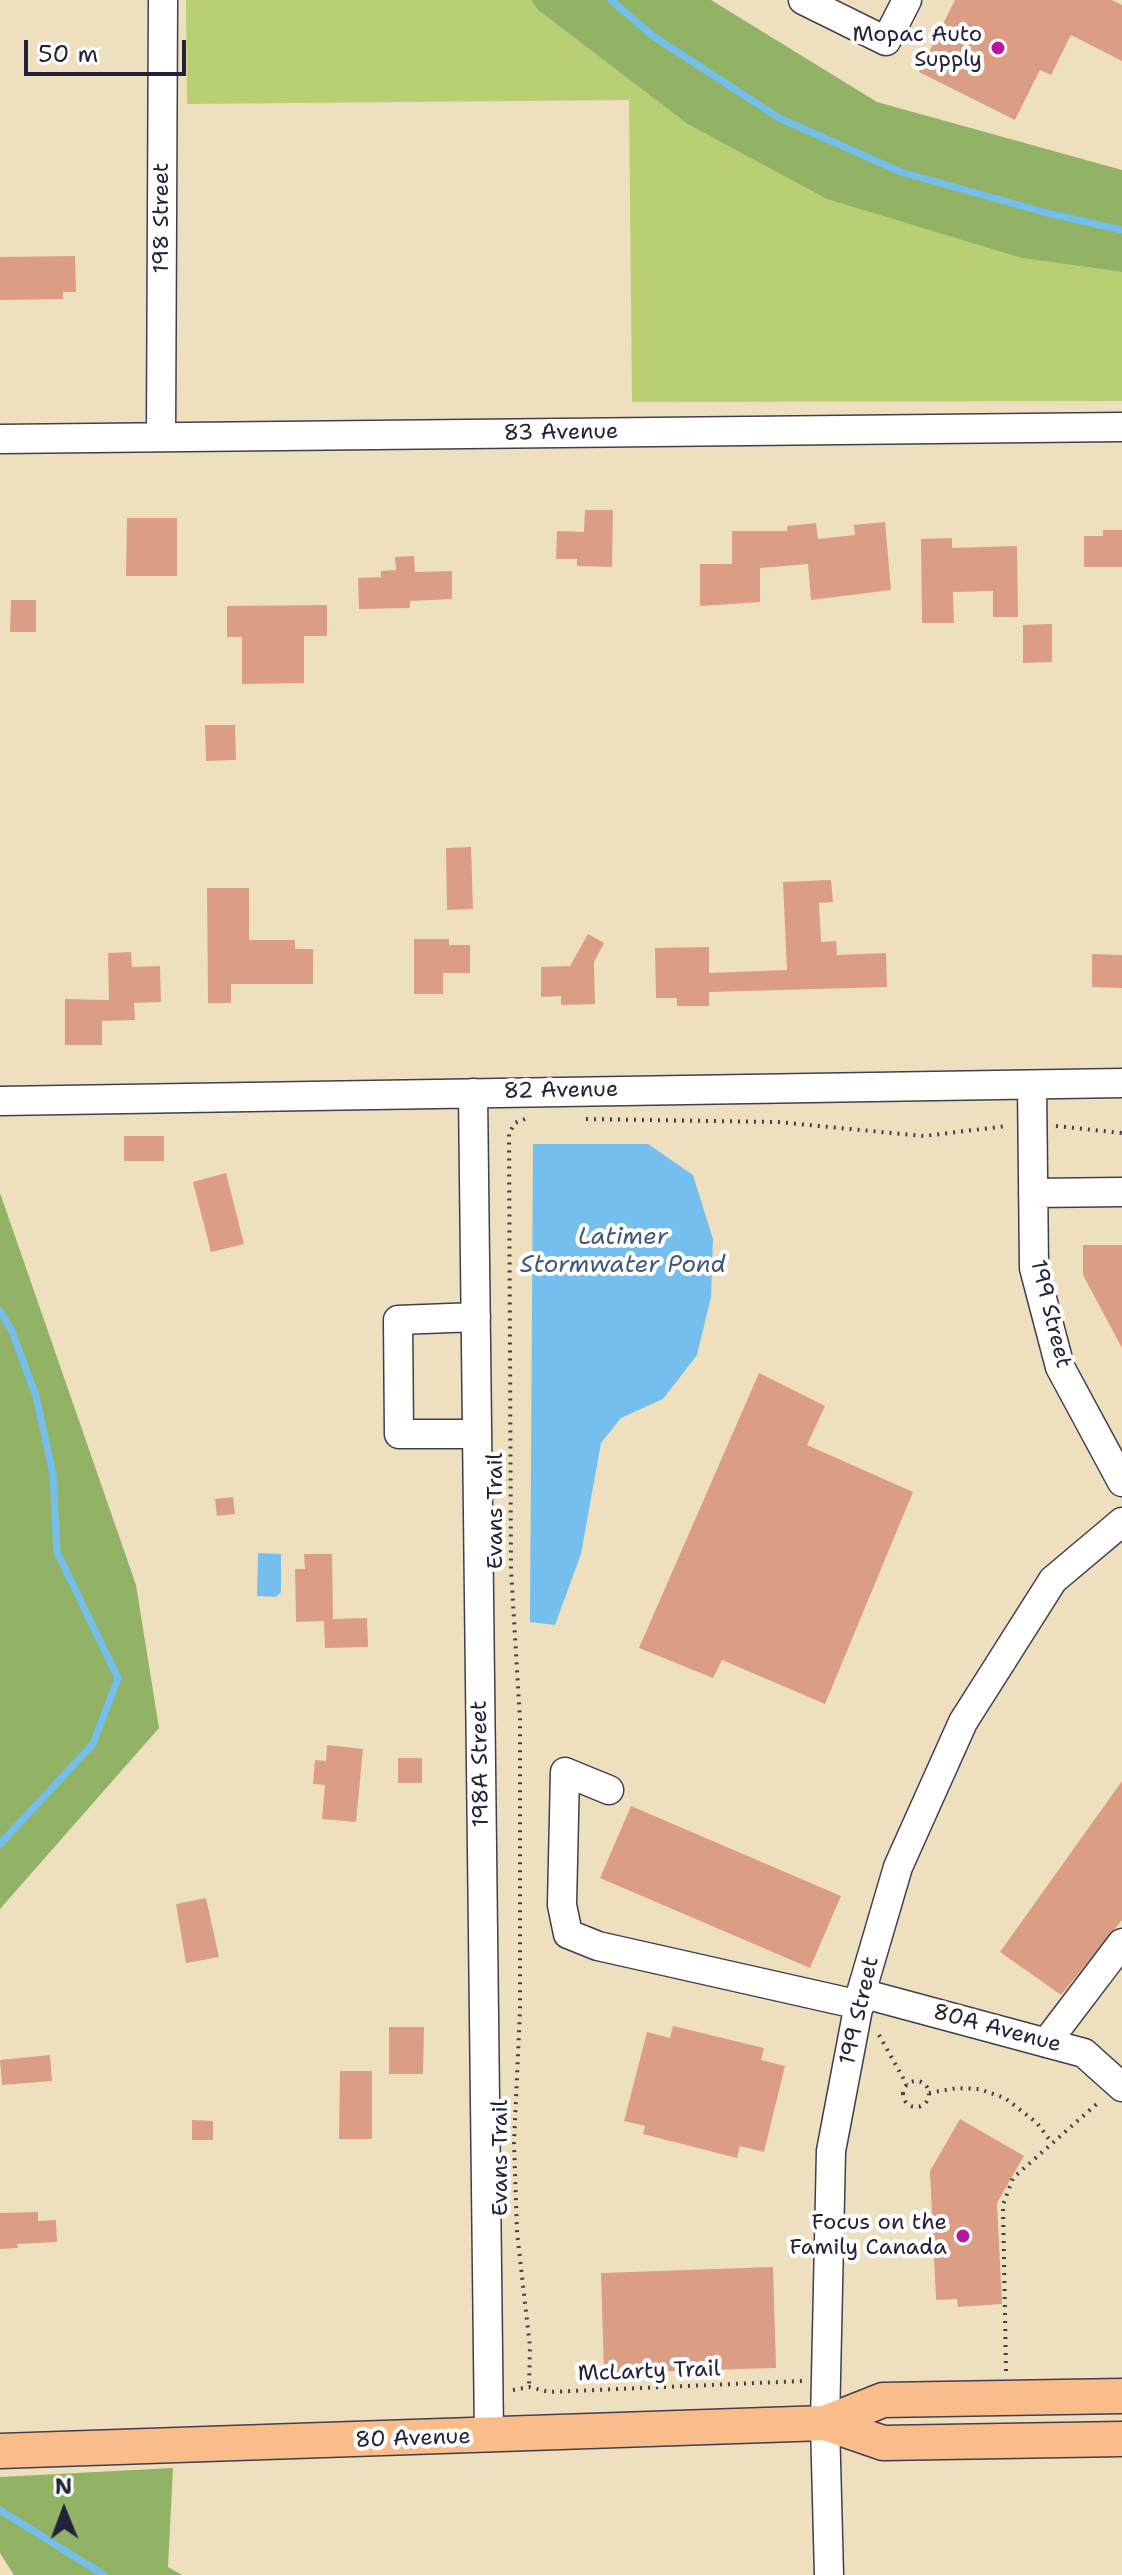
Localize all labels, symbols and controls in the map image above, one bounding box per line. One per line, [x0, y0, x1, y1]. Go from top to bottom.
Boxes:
place label: Mopac Auto Supply [852, 22, 982, 74]
scale bar [28, 24, 190, 74]
text: 50 m [38, 38, 98, 70]
marker: Mopac Auto Supply [989, 39, 1007, 57]
street label: 198 Street [149, 163, 175, 273]
street label: 83 Avenue [503, 419, 619, 447]
street label: 82 Avenue [504, 1077, 618, 1105]
water label: Latimer Stormwater Pond [520, 1224, 726, 1280]
street label: 199 Street [1024, 1257, 1076, 1371]
street label: Evans Trail [483, 1453, 509, 1569]
street label: 198A Street [467, 1700, 495, 1828]
street label: 199 Street [835, 1954, 885, 2068]
street label: 80A Avenue [930, 1999, 1064, 2059]
street label: Evans Trail [488, 2100, 514, 2216]
place label: Focus on the Family Canada [790, 2210, 947, 2262]
marker: Focus on the Family Canada [954, 2227, 972, 2245]
street label: McLarty Trail [577, 2356, 721, 2388]
street label: 80 Avenue [355, 2424, 471, 2454]
north arrow [24, 2471, 104, 2551]
text: N [55, 2472, 73, 2501]

